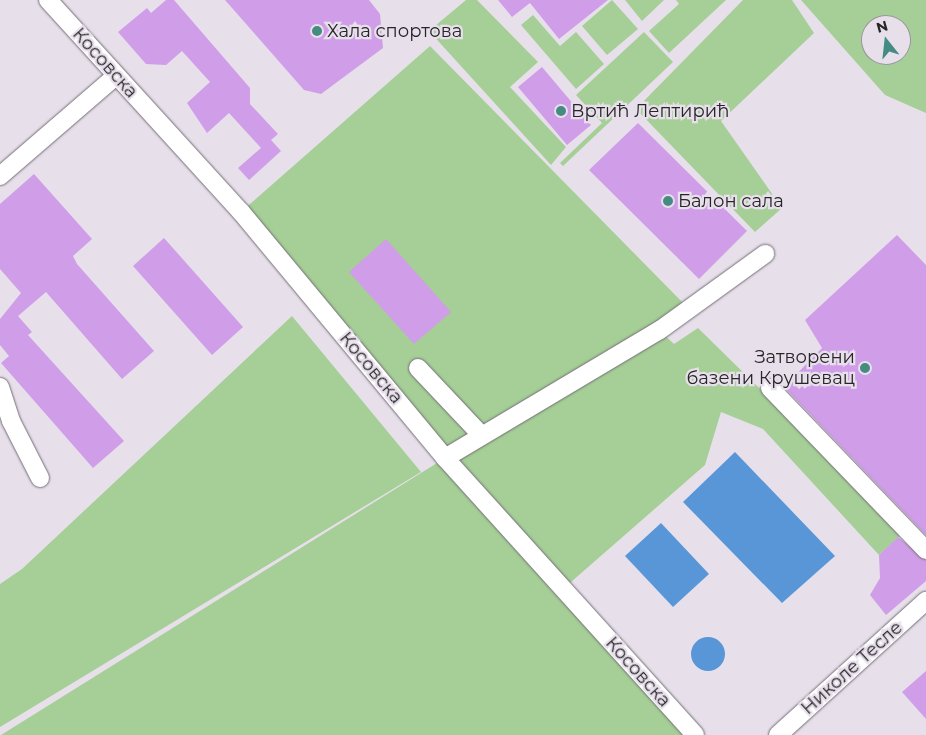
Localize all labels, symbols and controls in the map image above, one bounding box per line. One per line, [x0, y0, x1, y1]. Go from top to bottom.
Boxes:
north arrow [861, 15, 911, 65]
text: N [874, 16, 890, 37]
place label: Хала спортова [327, 20, 462, 42]
street label: Косовска [68, 24, 142, 102]
marker: Хала спортова [311, 25, 323, 37]
place label: Вртић Лептирић [571, 100, 729, 122]
marker: Вртић Лептирић [555, 105, 567, 117]
place label: Балон сала [678, 190, 784, 212]
marker: Балон сала [662, 195, 674, 207]
street label: Косовска [335, 328, 407, 408]
place label: Затворени базени Крушевац [687, 347, 855, 389]
marker: Затворени базени Крушевац [859, 362, 871, 374]
street label: Николе Тесле [797, 617, 907, 719]
street label: Косовска [601, 633, 675, 711]

